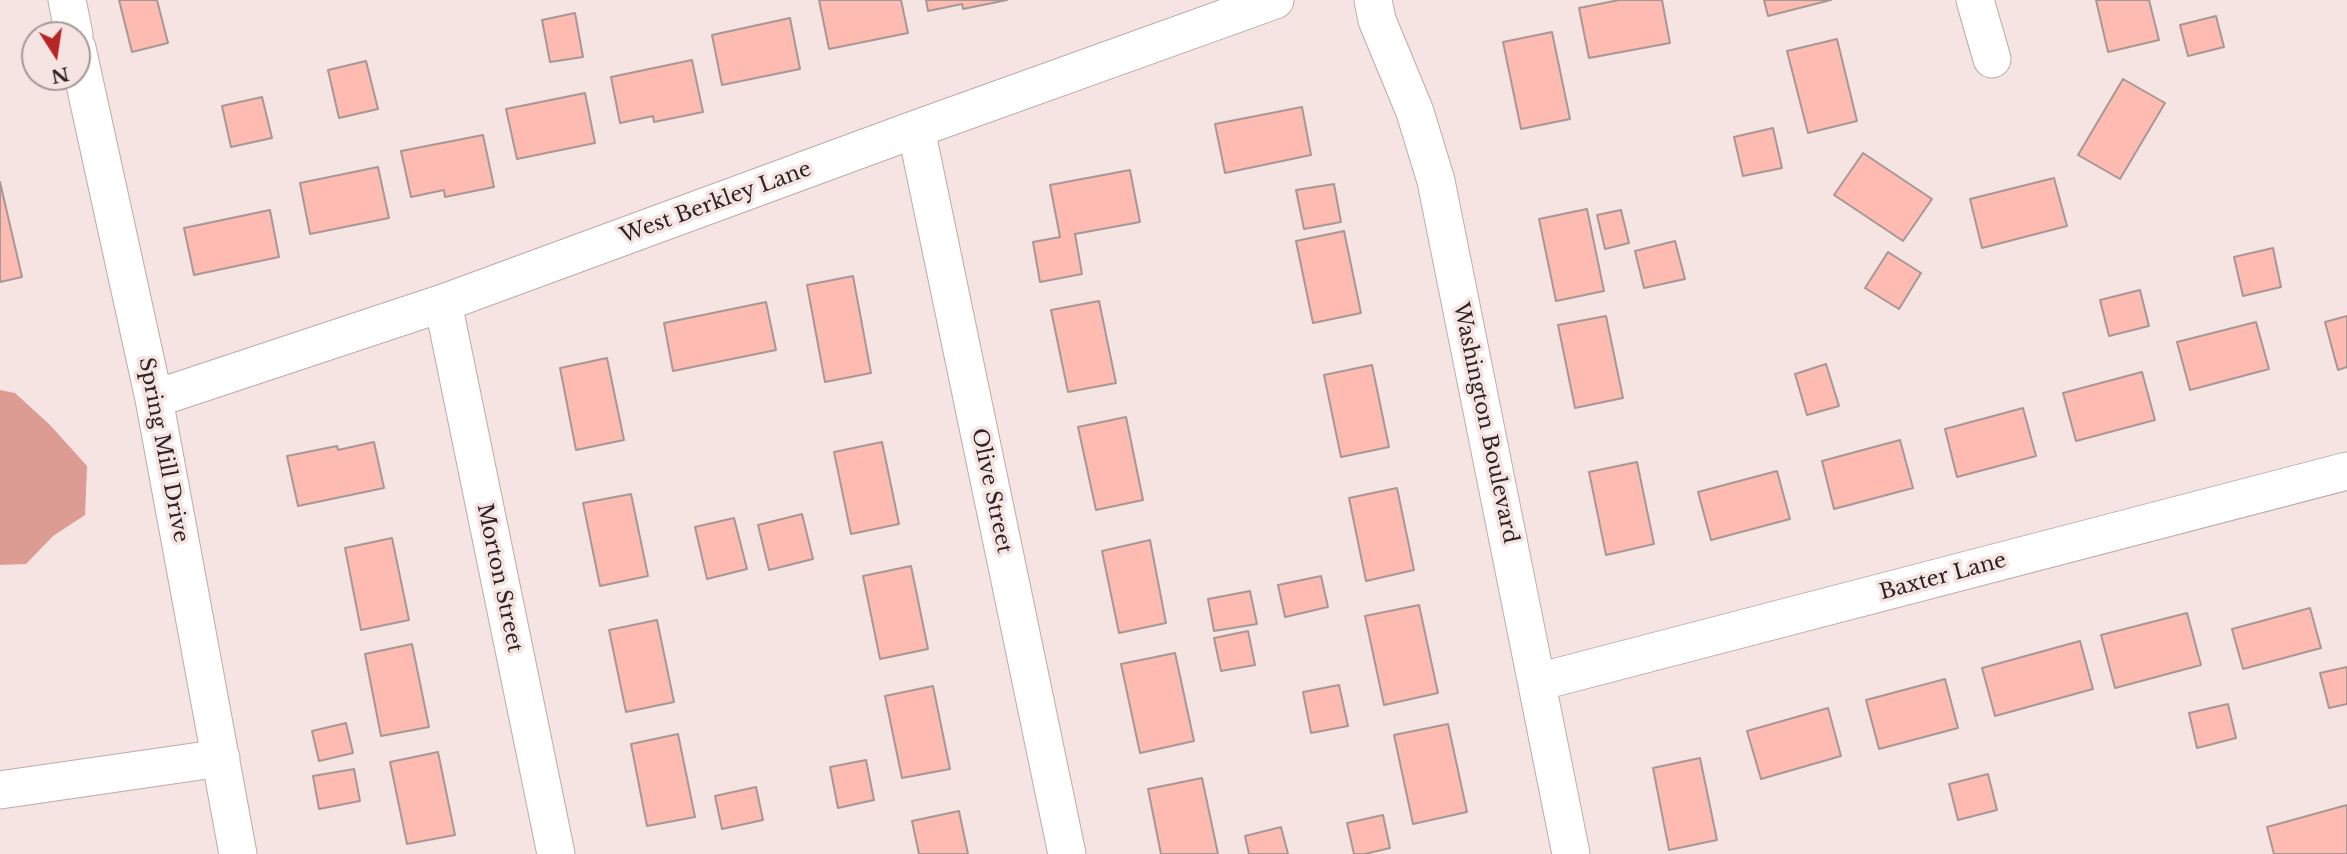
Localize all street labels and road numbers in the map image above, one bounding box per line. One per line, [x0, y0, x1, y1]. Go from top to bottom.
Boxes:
street label: West Berkley Lane [617, 157, 815, 249]
street label: Washington Boulevard [1447, 300, 1523, 546]
street label: Spring Mill Drive [133, 355, 193, 545]
street label: Olive Street [965, 426, 1017, 556]
street label: Morton Street [471, 501, 527, 655]
street label: Baxter Lane [1877, 548, 2009, 606]

